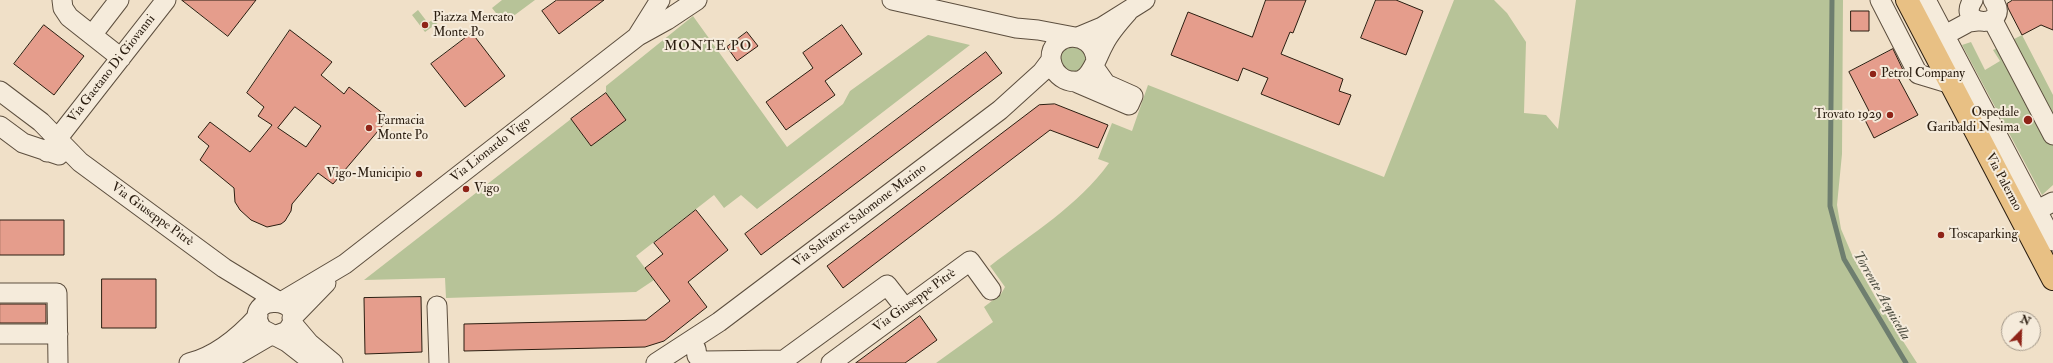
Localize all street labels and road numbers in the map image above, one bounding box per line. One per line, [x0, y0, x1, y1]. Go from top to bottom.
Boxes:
street label: Via Gaetano Di Giovanni [65, 12, 159, 126]
street label: Via Lionardo Vigo [448, 114, 534, 186]
street label: Via Palermo [1981, 150, 2025, 214]
street label: Via Salvatore Salomone Marino [790, 161, 930, 271]
street label: Via Giuseppe Pitrè [108, 180, 196, 250]
street label: Via Giuseppe Pitrè [871, 266, 959, 336]

